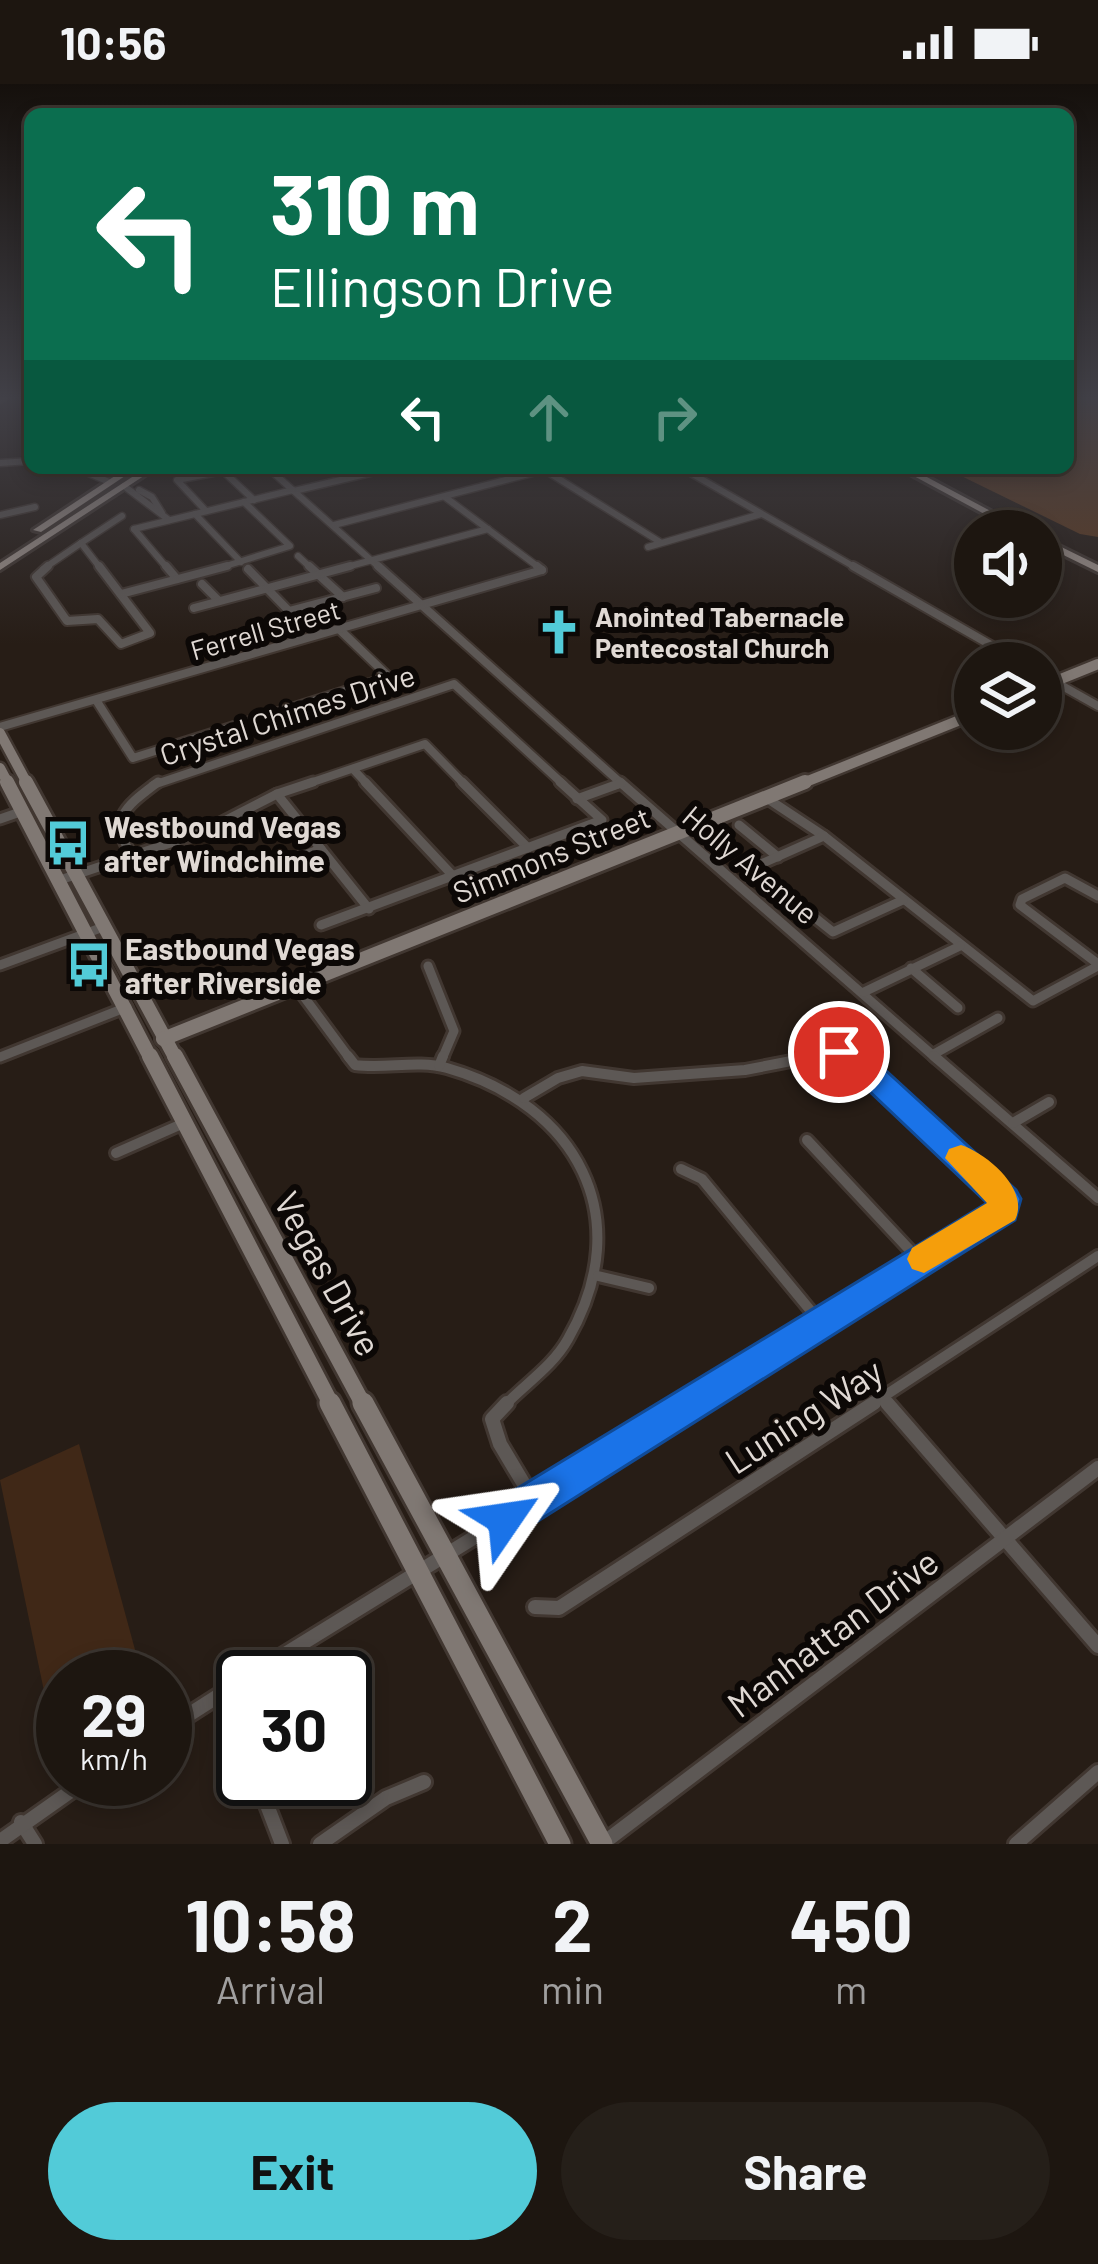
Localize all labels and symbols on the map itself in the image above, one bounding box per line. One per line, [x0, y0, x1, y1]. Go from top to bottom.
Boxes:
street label: Ferrell Street [187, 592, 343, 666]
place label: Anointed Tabernacle Pentecostal Church [595, 600, 844, 663]
church icon: Anointed Tabernacle Pentecostal Church [534, 607, 584, 657]
street label: Crystal Chimes Drive [155, 656, 419, 772]
street label: Holly Avenue [676, 797, 826, 931]
street label: Simmons Street [447, 798, 655, 910]
place label: Westbound Vegas after Windchime [104, 808, 341, 878]
bus stop icon: Westbound Vegas after Windchime [43, 818, 93, 868]
place label: Eastbound Vegas after Riverside [125, 930, 355, 1000]
bus stop icon: Eastbound Vegas after Riverside [64, 940, 114, 990]
pin [788, 1001, 890, 1103]
street label: Vegas Drive [266, 1183, 392, 1363]
street label: Luning Way [716, 1348, 890, 1482]
position arrow [442, 1456, 568, 1582]
street label: Manhattan Drive [718, 1539, 946, 1725]
speed limit sign: 30 [216, 1650, 372, 1806]

